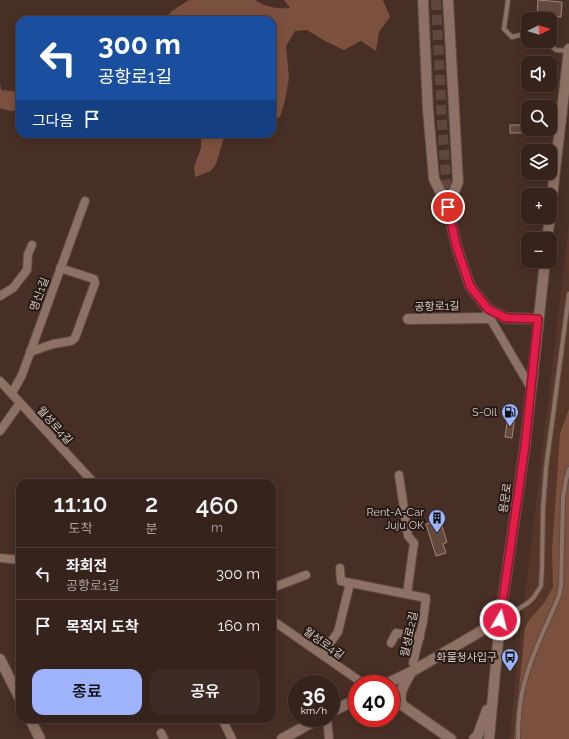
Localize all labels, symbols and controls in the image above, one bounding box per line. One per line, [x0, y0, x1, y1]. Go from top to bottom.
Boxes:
north arrow [521, 12, 557, 48]
map controls [521, 12, 557, 268]
text: 300 m [98, 28, 181, 61]
icon: left [32, 32, 84, 84]
button: sound [521, 56, 557, 92]
text: 공항로1길 [98, 66, 172, 87]
button: search [521, 100, 557, 136]
icon: arrive [81, 108, 103, 130]
text: 그다음 [32, 112, 73, 130]
button: layers [521, 144, 557, 180]
button: + [521, 188, 557, 224]
pin [431, 190, 465, 224]
icon: arrive [437, 196, 459, 218]
button: − [521, 232, 557, 268]
street label: 명신1길 [27, 275, 52, 313]
street label: 공항로1길 [414, 300, 460, 313]
fuel station icon: S-Oil [500, 402, 520, 427]
street label: 월성로4길 [34, 404, 75, 447]
place label: S-Oil [472, 406, 497, 419]
street label: 용문로 [497, 482, 514, 514]
text: 11:10 [53, 489, 107, 518]
text: 2 [145, 489, 158, 518]
text: 460 [196, 491, 238, 520]
place label: Rent-A-Car Juju OK [367, 506, 425, 532]
building icon: Rent-A-Car Juju OK [427, 508, 447, 533]
text: m [211, 520, 223, 535]
text: 도착 [69, 521, 92, 536]
text: 분 [146, 521, 158, 536]
text: 좌회전 [66, 557, 107, 575]
icon: left [32, 563, 54, 585]
text: 300 m [216, 565, 260, 583]
text: 공항로1길 [66, 578, 119, 593]
position arrow [479, 599, 521, 641]
street label: 월성로2길 [398, 610, 421, 658]
icon: arrive [32, 615, 54, 637]
text: 160 m [218, 617, 260, 635]
text: 목적지 도착 [66, 618, 139, 636]
street label: 월성로4길 [301, 625, 346, 662]
bus stop icon: 화물청사입구 [500, 647, 520, 672]
place label: 화물청사입구 [436, 651, 497, 664]
button: 종료 [32, 669, 142, 715]
button: 공유 [150, 669, 260, 715]
speed limit sign: 40 [348, 675, 400, 727]
text: 36 [302, 684, 326, 708]
text: km/h [301, 705, 327, 716]

